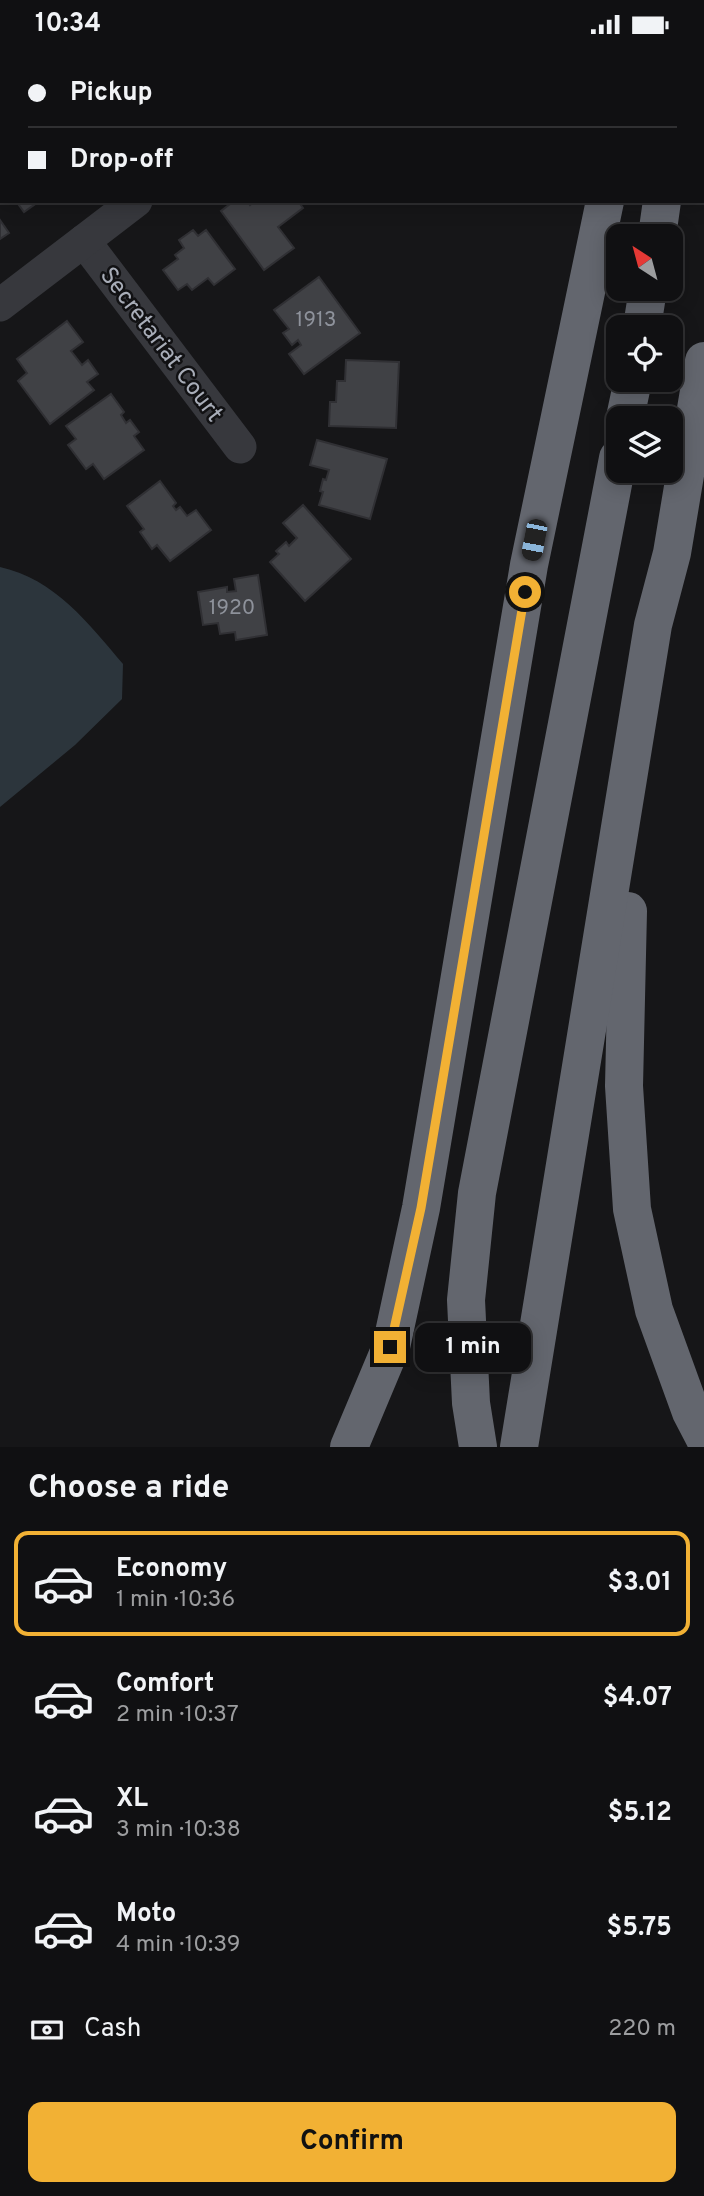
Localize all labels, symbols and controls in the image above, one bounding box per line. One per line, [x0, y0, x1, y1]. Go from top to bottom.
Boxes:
text: 10:34 [35, 8, 101, 41]
text: Pickup [70, 77, 153, 110]
text: Drop-off [70, 144, 173, 177]
north arrow [606, 224, 682, 301]
map controls [606, 224, 683, 483]
street label: Secretariat Court [92, 262, 228, 429]
house number: 1913 [296, 307, 336, 334]
button: locate [606, 315, 683, 392]
button: layers [606, 406, 683, 483]
car [520, 517, 549, 563]
route start [509, 576, 541, 608]
house number: 1920 [209, 595, 255, 622]
callout: 1 min [414, 1323, 530, 1371]
route end [374, 1331, 406, 1363]
text: 1 min [445, 1333, 501, 1362]
text: Choose a ride [28, 1469, 229, 1509]
icon: car [32, 1552, 95, 1615]
text: Economy [116, 1553, 227, 1586]
text: $3.01 [608, 1567, 672, 1600]
text: 1 min · 10:36 [116, 1586, 235, 1615]
icon: car [32, 1667, 95, 1730]
text: Comfort [116, 1668, 214, 1701]
text: $4.07 [603, 1682, 672, 1715]
text: 2 min · 10:37 [116, 1701, 239, 1730]
icon: car [32, 1782, 95, 1845]
text: XL [116, 1783, 148, 1816]
text: $5.12 [608, 1797, 672, 1830]
text: 3 min · 10:38 [116, 1816, 241, 1845]
icon: car [32, 1897, 95, 1960]
text: Moto [116, 1898, 176, 1931]
text: $5.75 [606, 1912, 672, 1945]
text: 4 min · 10:39 [116, 1931, 240, 1960]
icon: cash [28, 2011, 66, 2049]
text: Cash [84, 2013, 141, 2046]
text: 220 m [608, 2015, 676, 2044]
button: Confirm [28, 2102, 676, 2182]

